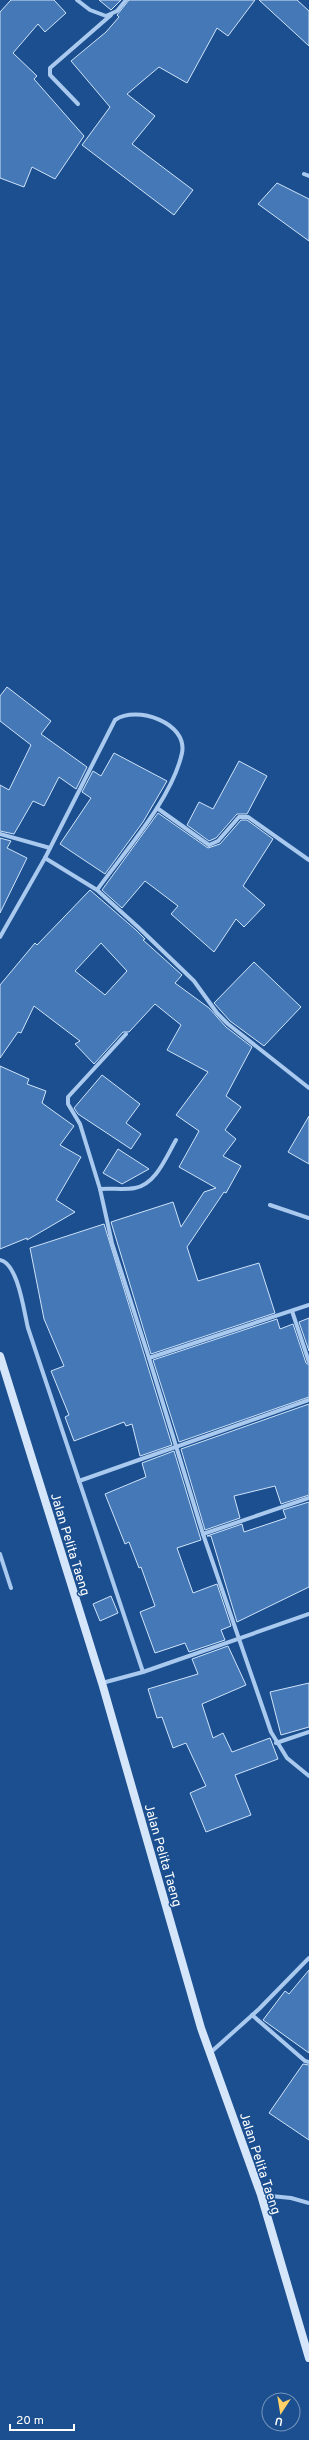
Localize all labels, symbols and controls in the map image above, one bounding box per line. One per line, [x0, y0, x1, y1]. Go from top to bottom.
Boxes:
street label: Jalan Pelita Taeng [46, 1491, 92, 1598]
street label: Jalan Pelita Taeng [140, 1802, 184, 1909]
street label: Jalan Pelita Taeng [235, 2110, 283, 2217]
north arrow [261, 2392, 301, 2432]
scale bar [10, 2406, 74, 2432]
text: 20 m [16, 2413, 44, 2429]
text: U [274, 2413, 284, 2428]

